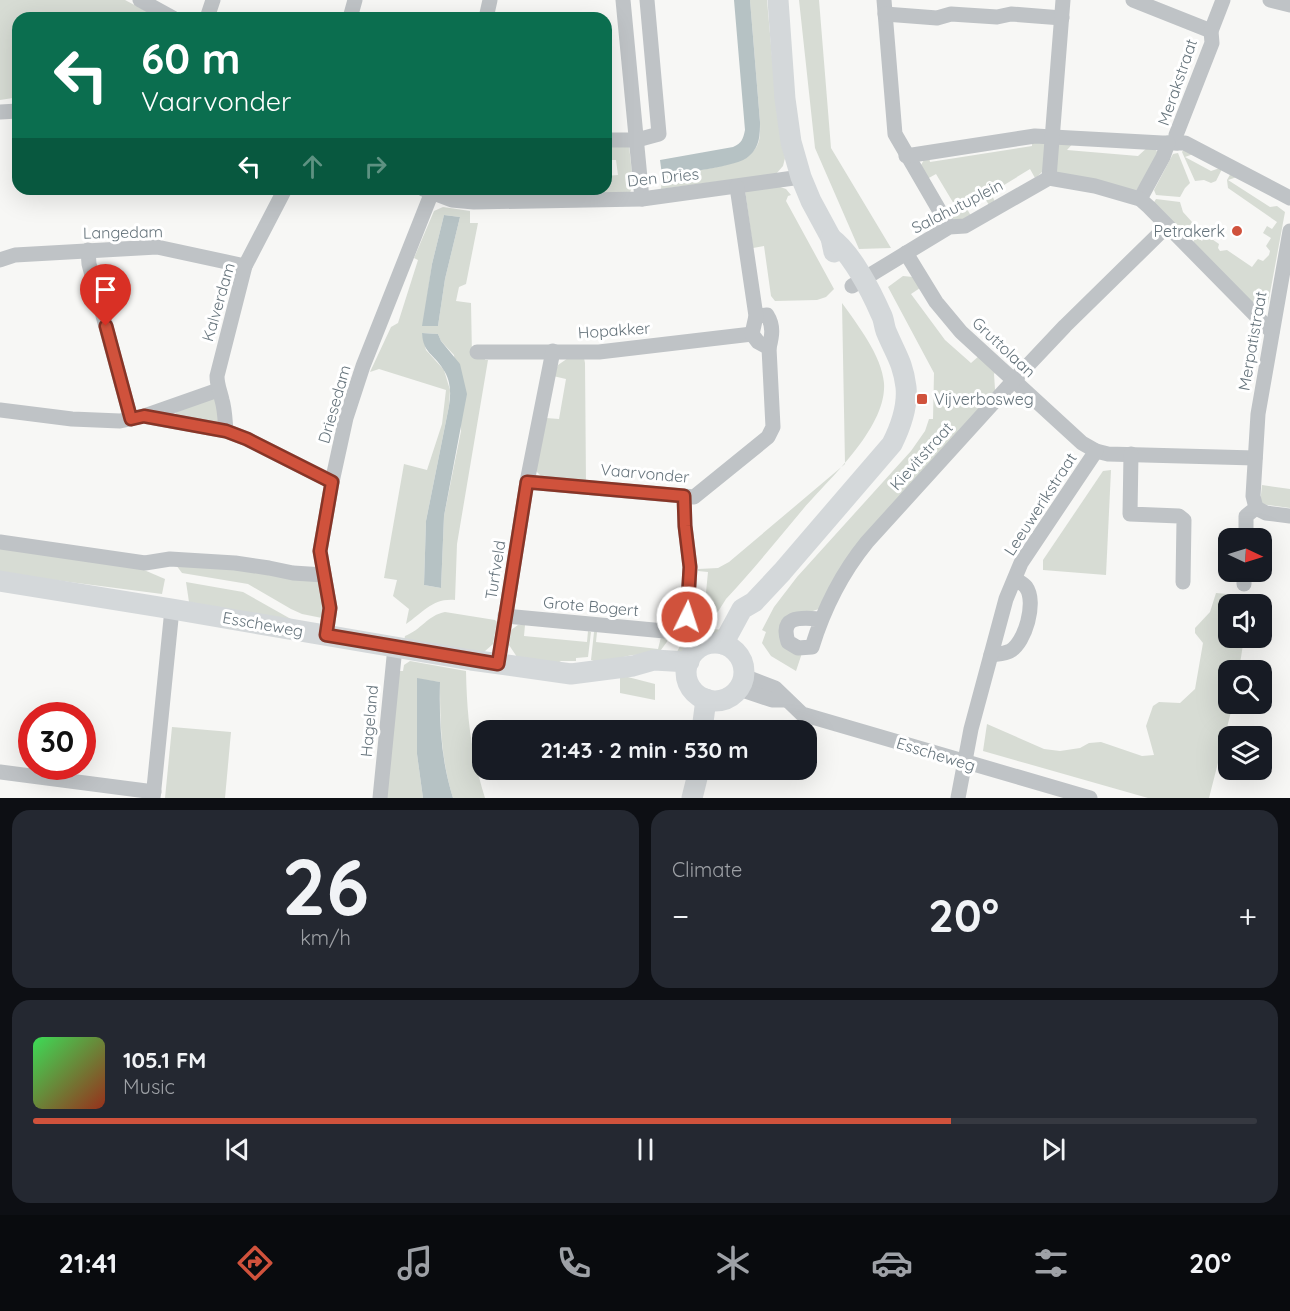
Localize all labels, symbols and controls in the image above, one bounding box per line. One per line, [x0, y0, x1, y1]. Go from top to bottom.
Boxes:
text: 60 m [141, 32, 241, 85]
icon: left [42, 36, 120, 114]
street label: Merakstraat [1153, 36, 1201, 128]
text: Vaarvonder [141, 84, 291, 118]
icon: left [233, 150, 266, 183]
icon: ahead [296, 150, 329, 183]
icon: right [359, 150, 392, 183]
street label: Den Dries [626, 163, 700, 191]
street label: Salahutuplein [908, 174, 1006, 238]
street label: Langedam [83, 221, 163, 243]
place label: Petrakerk [1154, 221, 1225, 241]
marker: Petrakerk [1230, 224, 1244, 238]
street label: Kalverdam [197, 260, 239, 344]
pin [80, 264, 131, 326]
icon: arrive [89, 273, 122, 306]
street label: Merpatistraat [1233, 290, 1271, 392]
street label: Gruttolaan [968, 313, 1040, 381]
street label: Hopakker [577, 317, 651, 343]
street label: Driesedam [313, 362, 355, 446]
place label: Vijverbosweg [934, 389, 1034, 409]
marker: Vijverbosweg [915, 392, 929, 406]
street label: Kievitstraat [885, 418, 957, 494]
street label: Leeuwerikstraat [999, 449, 1081, 559]
street label: Vaarvonder [600, 459, 690, 487]
north arrow [1218, 528, 1272, 582]
map controls [1218, 528, 1272, 780]
street label: Turfveld [480, 539, 510, 601]
position arrow [655, 585, 719, 649]
street label: Grote Bogert [542, 592, 640, 620]
button: sound [1218, 594, 1272, 648]
street label: Esscheweg [221, 607, 305, 641]
button: search [1218, 660, 1272, 714]
street label: Hageland [356, 684, 382, 758]
speed limit sign: 30 [18, 702, 96, 780]
button: layers [1218, 726, 1272, 780]
street label: Esscheweg [894, 733, 978, 775]
text: 21:43 · 2 min · 530 m [541, 736, 748, 764]
text: 26 [282, 837, 369, 935]
text: Climate [672, 857, 742, 882]
text: 20° [928, 887, 999, 943]
text: − [672, 895, 689, 936]
text: + [1238, 895, 1257, 936]
text: km/h [300, 925, 351, 950]
text: 105.1 FM [123, 1046, 206, 1074]
text: Music [123, 1074, 175, 1099]
icon: previous [221, 1133, 254, 1166]
icon: pause [629, 1133, 662, 1166]
icon: next [1037, 1133, 1070, 1166]
icon: directions [234, 1242, 276, 1284]
icon: music [394, 1242, 436, 1284]
icon: phone [553, 1242, 595, 1284]
icon: climate [712, 1242, 754, 1284]
icon: car [871, 1242, 913, 1284]
icon: filters [1030, 1242, 1072, 1284]
text: 21:41 [59, 1246, 117, 1280]
text: 20° [1189, 1246, 1231, 1280]

